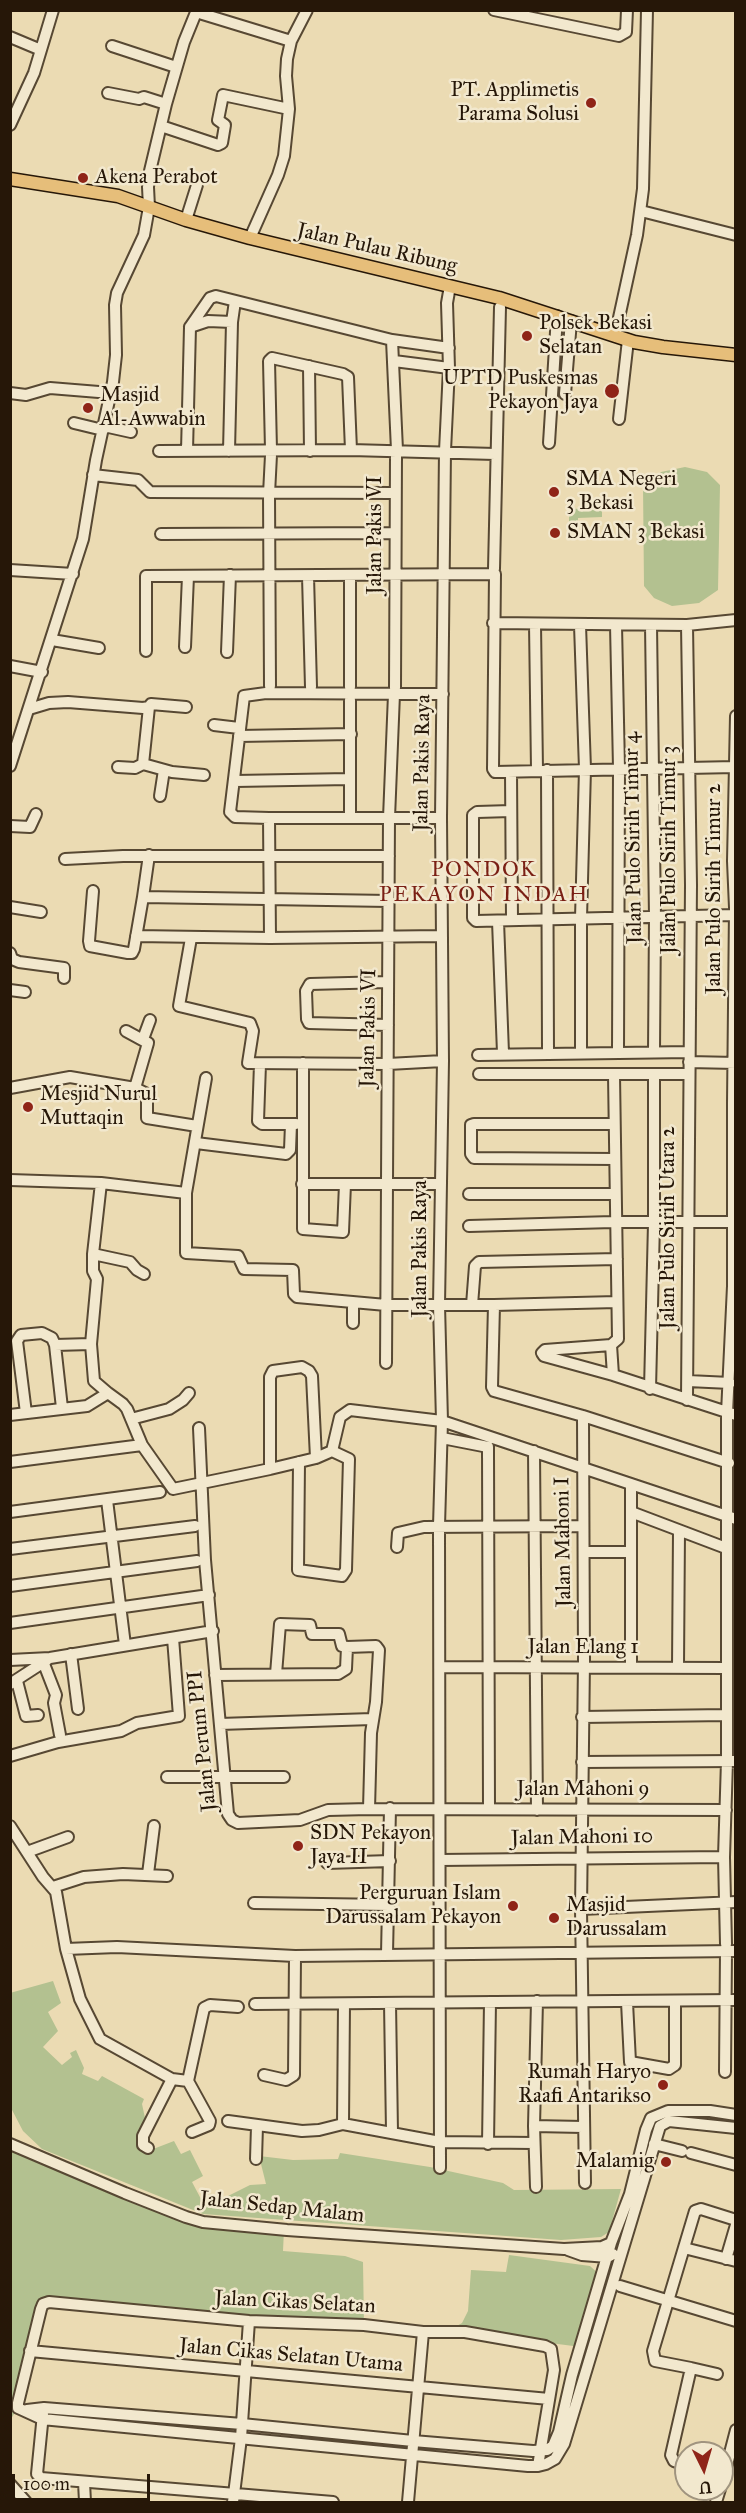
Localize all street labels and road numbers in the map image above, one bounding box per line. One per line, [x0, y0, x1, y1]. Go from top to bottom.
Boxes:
street label: Jalan Pulau Ribung [294, 218, 460, 280]
street label: Jalan Pakis VI [363, 475, 389, 595]
street label: Jalan Pakis Raya [409, 694, 437, 832]
street label: Jalan Pulo Sirih Timur 4 [620, 732, 648, 944]
street label: Jalan Pulo Sirih Timur 3 [657, 746, 683, 954]
street label: Jalan Pulo Sirih Timur 2 [702, 784, 728, 994]
street label: Jalan Pakis VI [355, 968, 383, 1088]
street label: Jalan Pulo Sirih Utara 2 [656, 1126, 682, 1330]
street label: Jalan Pakis Raya [408, 1180, 434, 1318]
street label: Jalan Mahoni I [550, 1476, 578, 1608]
street label: Jalan Elang 1 [528, 1635, 638, 1661]
street label: Jalan Perum PPI [183, 1669, 223, 1813]
street label: Jalan Mahoni 9 [516, 1777, 650, 1803]
street label: Jalan Mahoni 10 [511, 1824, 653, 1852]
street label: Jalan Sedap Malam [198, 2187, 366, 2229]
street label: Jalan Cikas Selatan [214, 2286, 376, 2320]
street label: Jalan Cikas Selatan Utama [178, 2334, 404, 2378]

